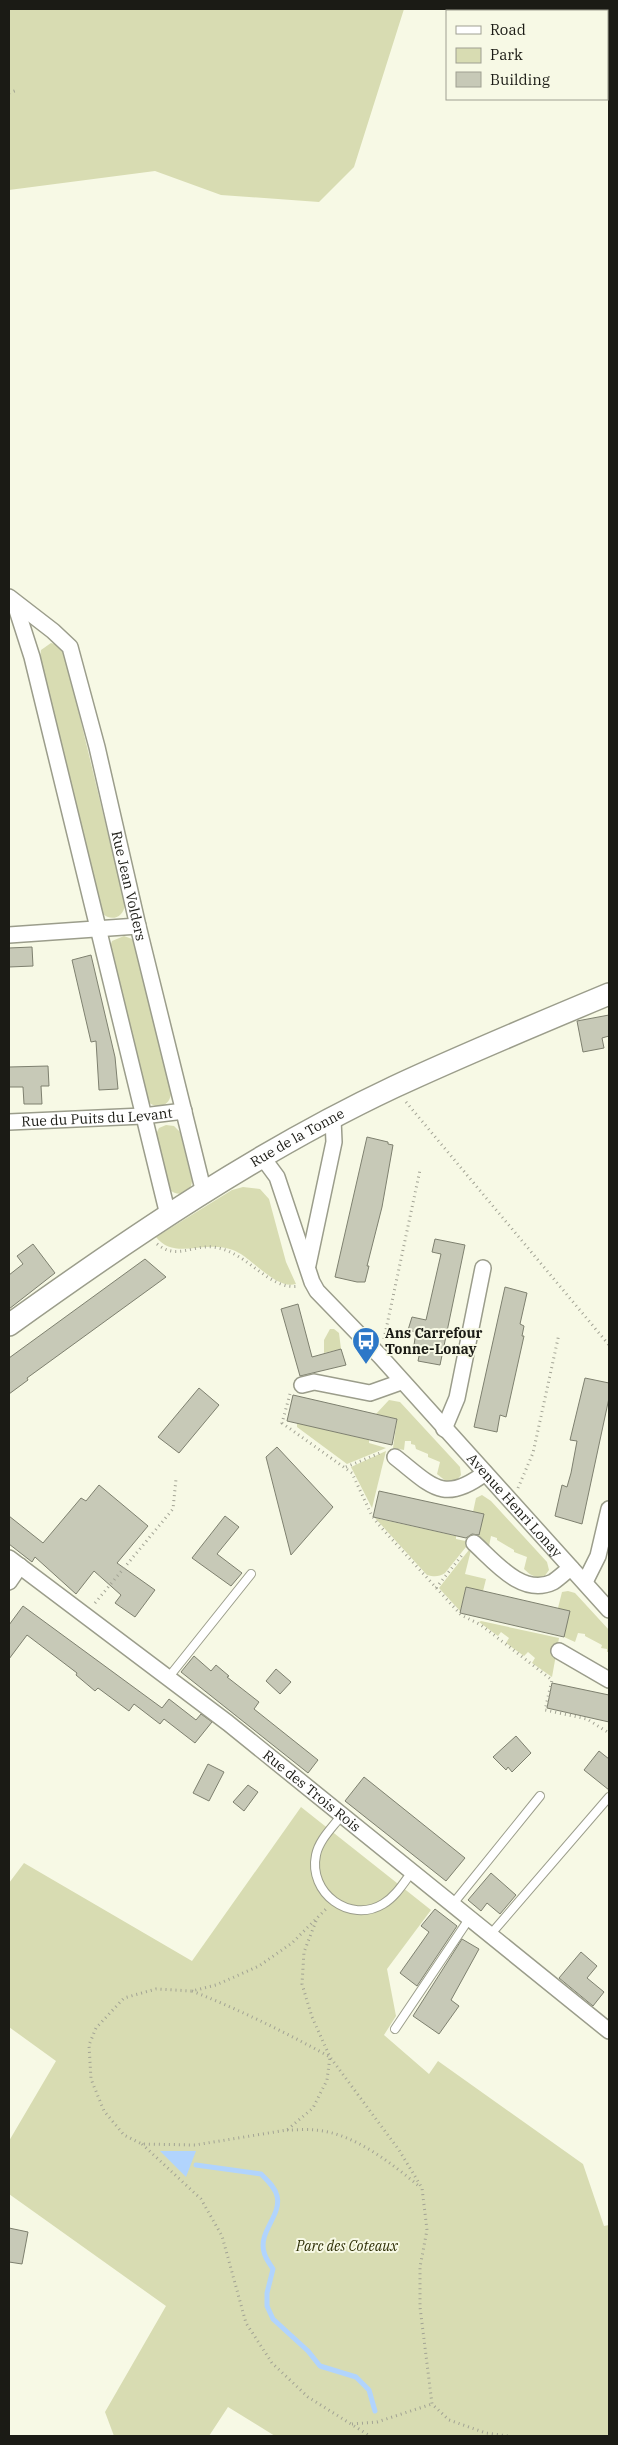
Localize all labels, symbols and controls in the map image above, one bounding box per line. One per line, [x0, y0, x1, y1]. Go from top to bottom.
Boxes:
legend [446, 10, 608, 100]
text: Road [490, 20, 526, 39]
text: Park [490, 45, 523, 64]
text: Building [490, 70, 550, 89]
street label: Rue Jean Volders [108, 829, 150, 943]
street label: Rue du Puits du Levant [21, 1103, 173, 1130]
street label: Rue de la Tonne [247, 1104, 347, 1171]
place label: Ans Carrefour Tonne-Lonay [385, 1324, 483, 1358]
bus stop icon: Ans Carrefour Tonne-Lonay [351, 1326, 381, 1365]
street label: Avenue Henri Lonay [463, 1449, 566, 1561]
street label: Rue des Trois Rois [259, 1746, 365, 1836]
park label: Parc des Coteaux [295, 2237, 399, 2255]

